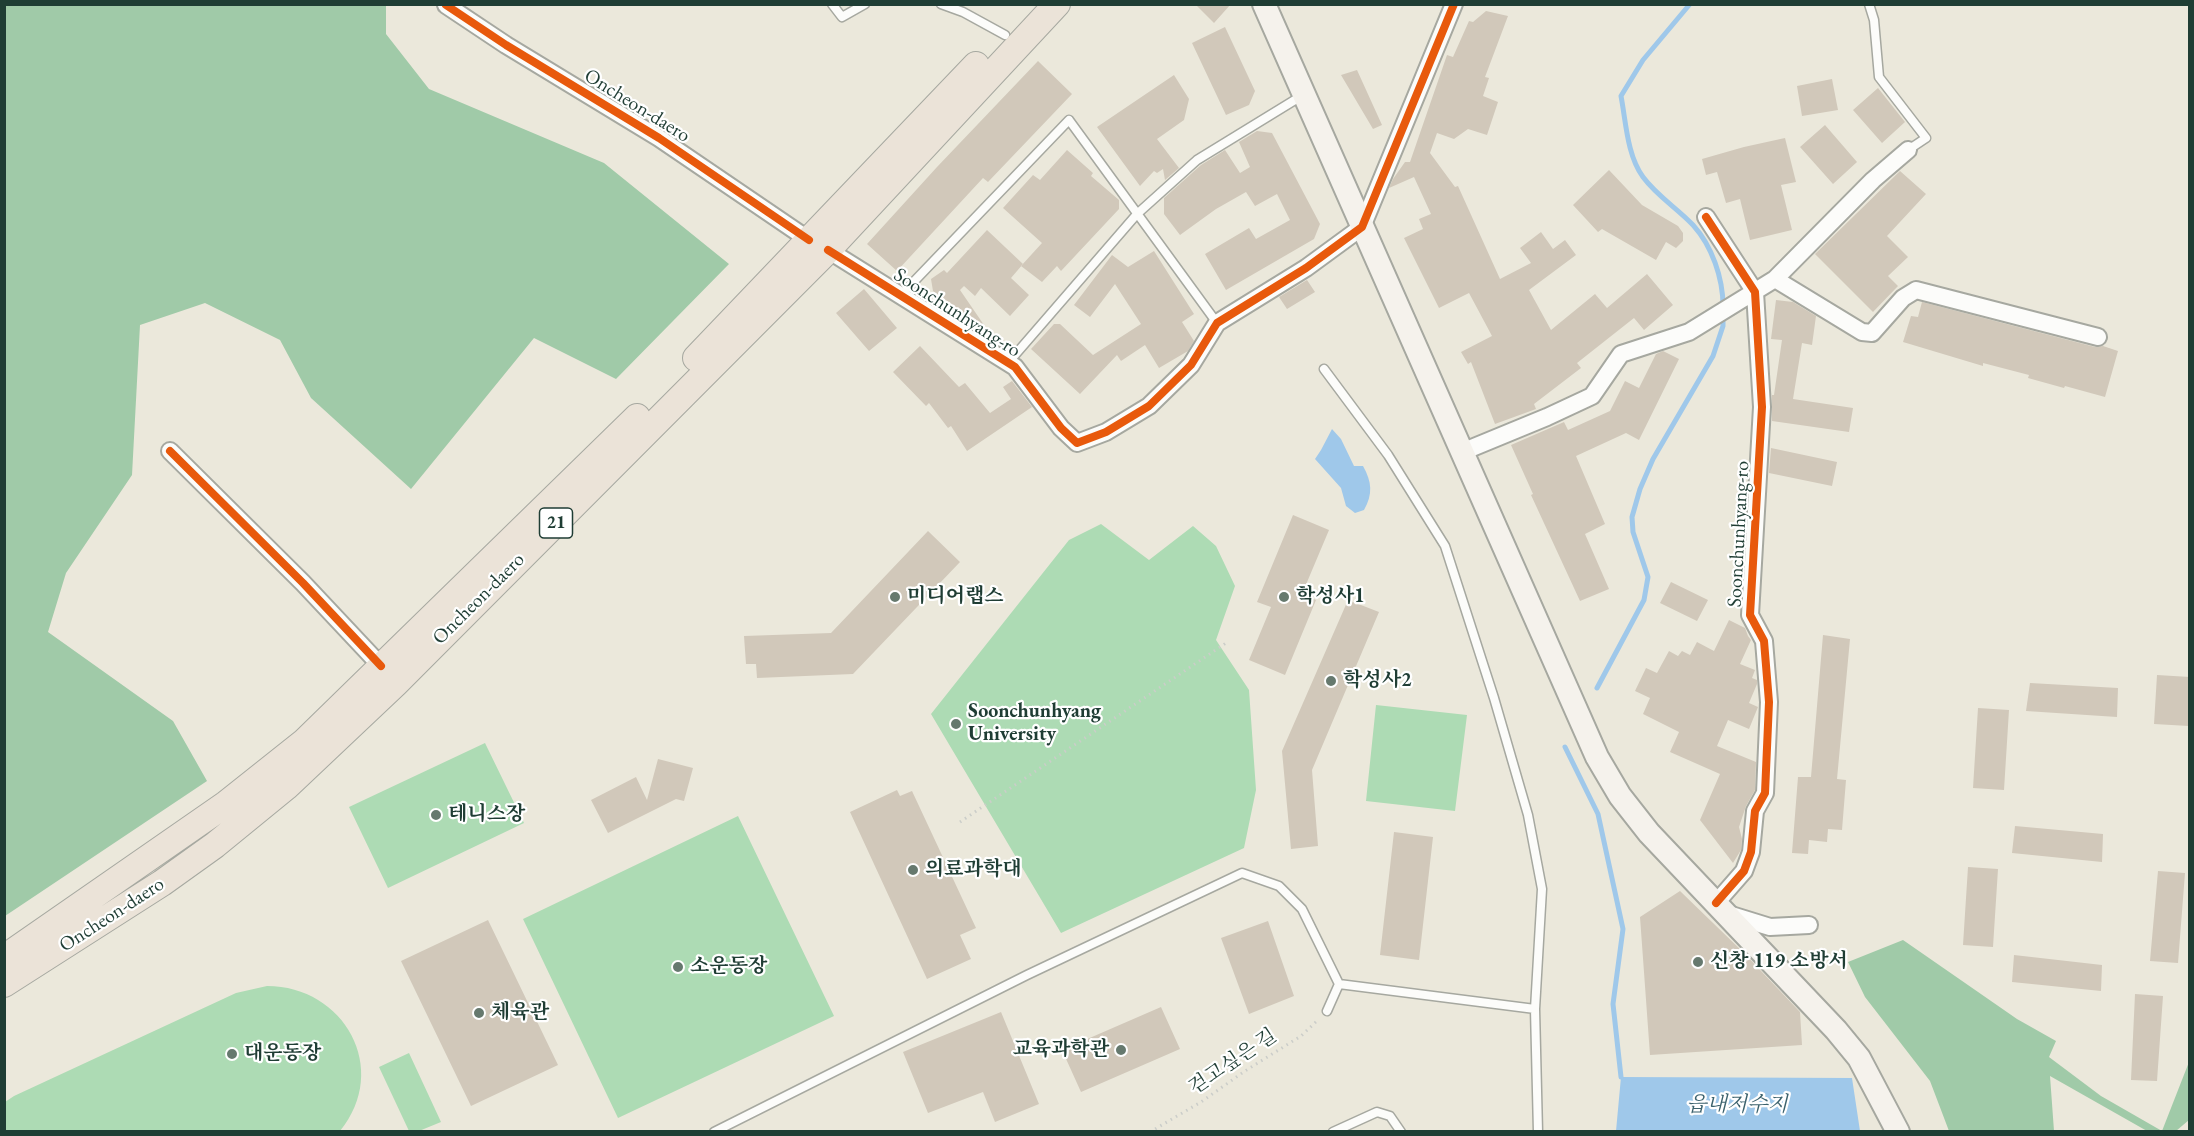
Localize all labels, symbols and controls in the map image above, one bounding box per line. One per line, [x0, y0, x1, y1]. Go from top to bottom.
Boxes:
street label: Oncheon-daero [580, 64, 694, 148]
street label: Soonchunhyang-ro [889, 263, 1025, 363]
street label: Soonchunhyang-ro [1723, 460, 1755, 608]
road number: 21 [540, 508, 572, 538]
street label: Oncheon-daero [428, 548, 530, 650]
place label: 미디어랩스 [907, 585, 1004, 609]
place label: 학성사1 [1296, 585, 1365, 609]
marker: 미디어랩스 [888, 590, 902, 604]
marker: 학성사1 [1277, 590, 1291, 604]
place label: 학성사2 [1343, 669, 1412, 693]
marker: 학성사2 [1324, 674, 1338, 688]
place label: Soonchunhyang University [968, 700, 1101, 747]
marker: Soonchunhyang University [949, 717, 963, 731]
place label: 테니스장 [448, 803, 525, 827]
marker: 테니스장 [429, 808, 443, 822]
place label: 의료과학대 [925, 858, 1022, 882]
marker: 의료과학대 [906, 863, 920, 877]
street label: Oncheon-daero [55, 872, 169, 958]
place label: 신창 119 소방서 [1710, 950, 1848, 974]
place label: 소운동장 [690, 955, 767, 979]
marker: 신창 119 소방서 [1691, 955, 1705, 969]
marker: 소운동장 [671, 960, 685, 974]
place label: 체육관 [491, 1001, 549, 1025]
marker: 체육관 [472, 1006, 486, 1020]
street label: 걷고싶은 길 [1185, 1024, 1281, 1100]
place label: 교육과학관 [1012, 1038, 1109, 1062]
place label: 대운동장 [244, 1042, 321, 1066]
marker: 교육과학관 [1114, 1043, 1128, 1057]
marker: 대운동장 [225, 1047, 239, 1061]
water label: 읍내저수지 [1686, 1092, 1788, 1118]

